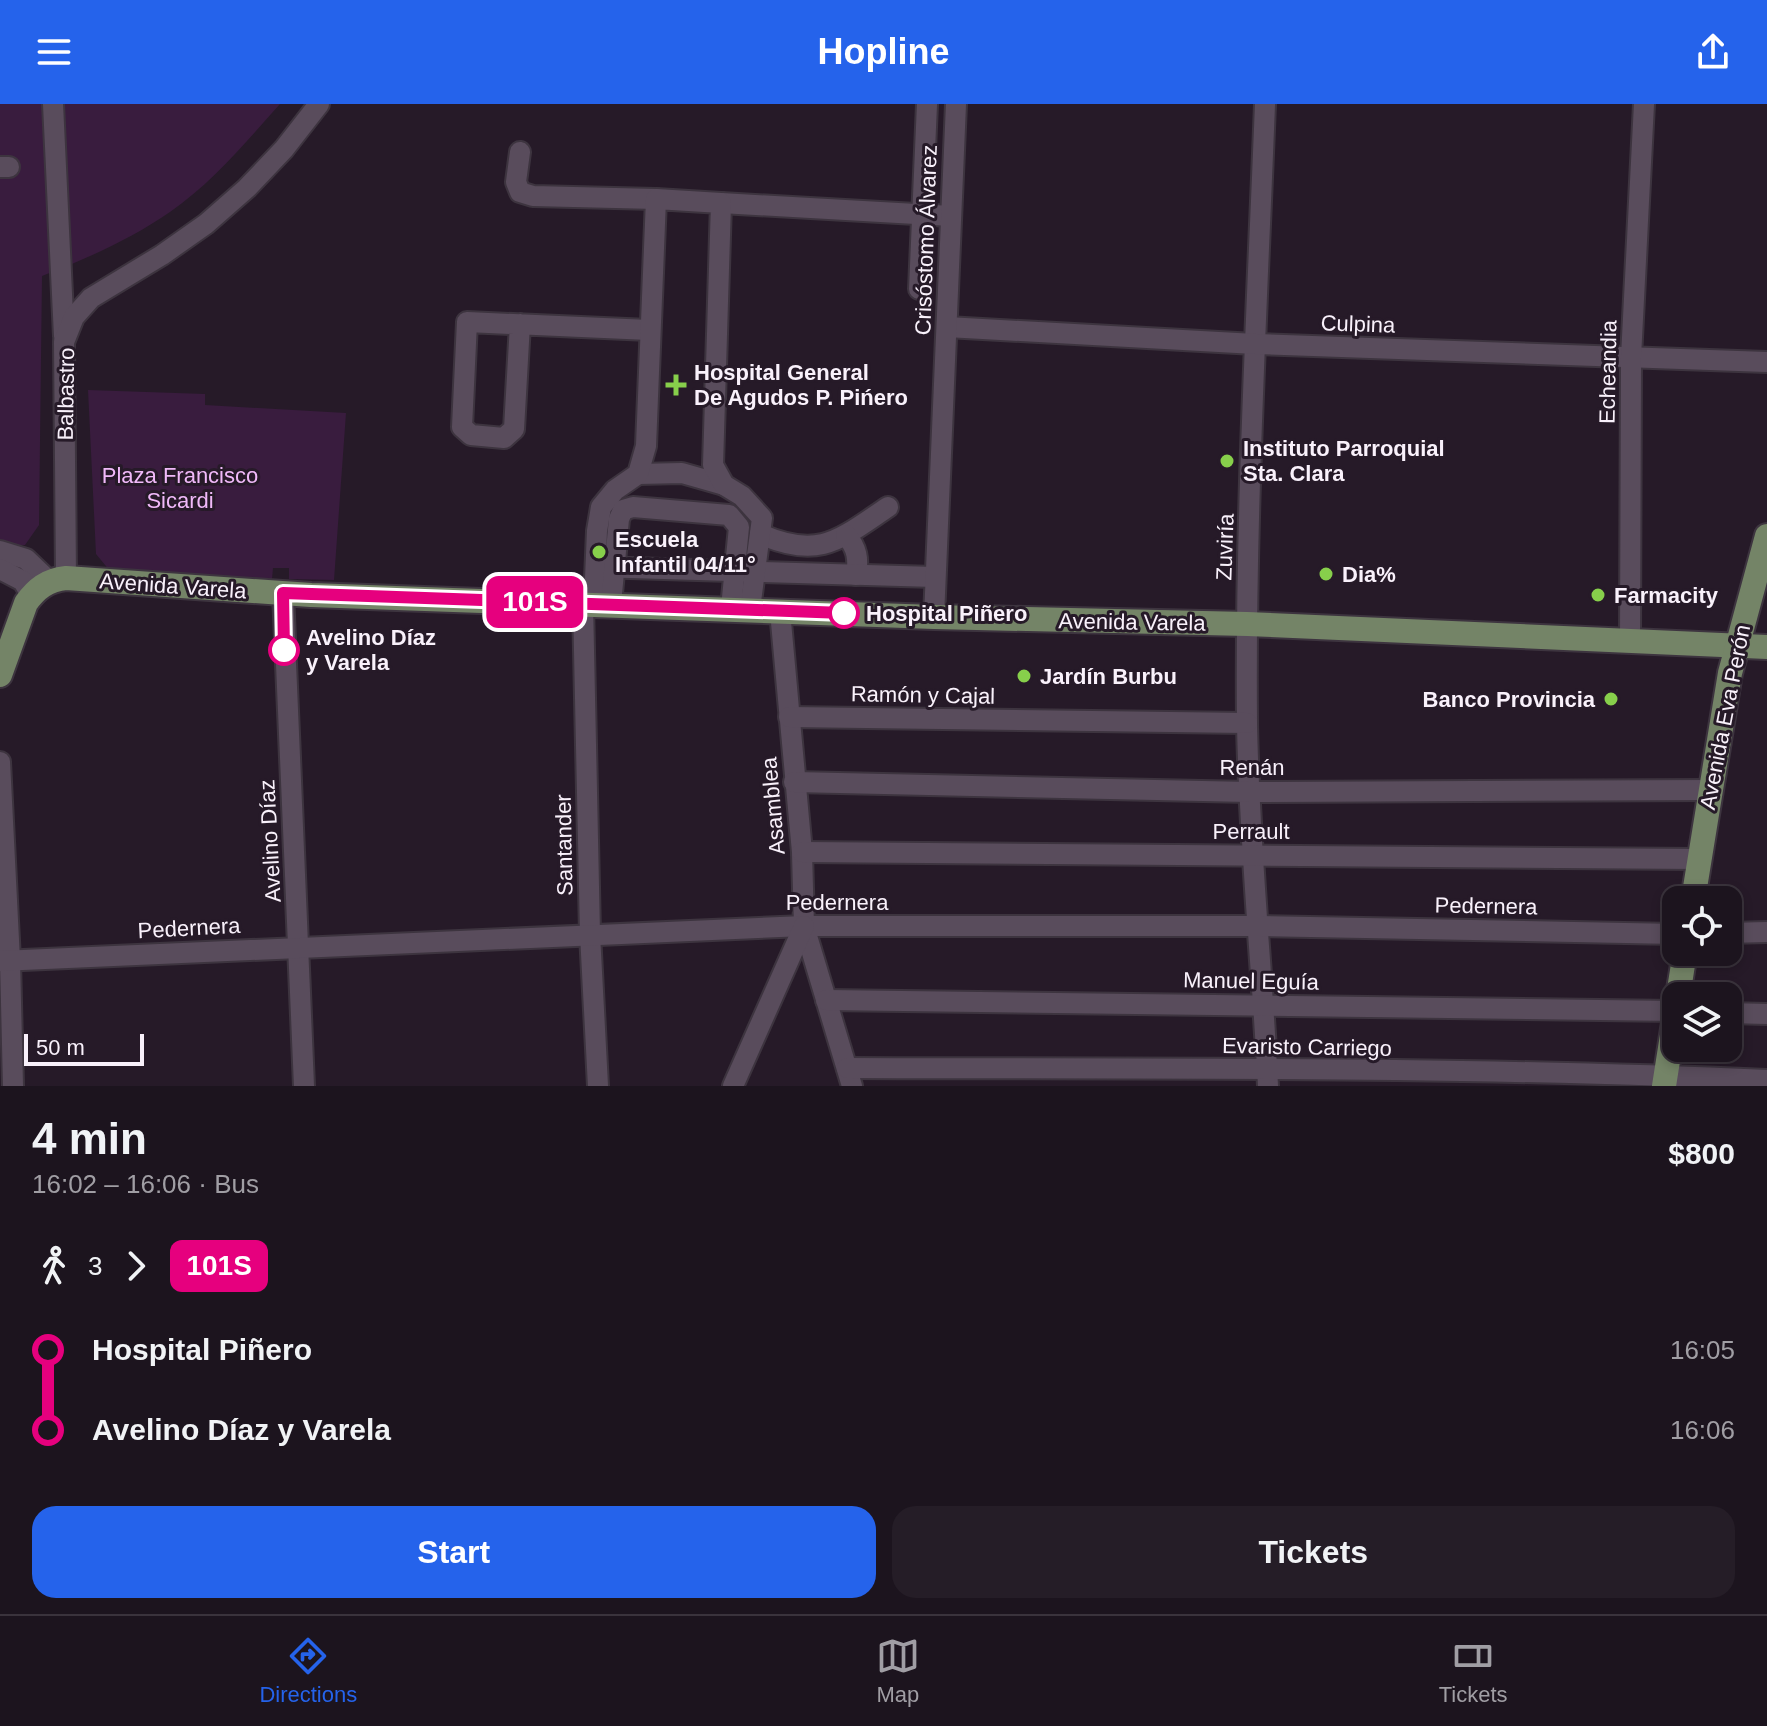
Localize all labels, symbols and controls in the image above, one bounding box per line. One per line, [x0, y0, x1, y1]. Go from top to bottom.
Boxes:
icon: menu [32, 30, 76, 74]
icon: share [1691, 30, 1735, 74]
text: Hopline [818, 31, 950, 72]
street label: Crisóstomo Álvarez [910, 144, 942, 336]
street label: Culpina [1320, 310, 1396, 338]
street label: Echeandia [1595, 319, 1621, 424]
street label: Balbastro [53, 347, 79, 441]
place label: Hospital General De Agudos P. Pińero [694, 360, 908, 410]
marker: Hospital General De Agudos P. Pińero [665, 374, 687, 396]
place label: Instituto Parroquial Sta. Clara [1243, 436, 1445, 486]
marker: Instituto Parroquial Sta. Clara [1218, 452, 1236, 470]
park label: Plaza Francisco Sicardi [102, 463, 258, 513]
street label: Zuviría [1211, 512, 1239, 581]
place label: Escuela Infantil 04/11° [615, 527, 756, 577]
marker: Escuela Infantil 04/11° [590, 543, 608, 561]
place label: Dia% [1342, 562, 1396, 587]
marker: Dia% [1317, 565, 1335, 583]
street label: Avenida Varela [99, 568, 248, 604]
line badge: 101S [479, 576, 591, 628]
place label: Farmacity [1614, 583, 1719, 608]
text: 101S [502, 586, 568, 617]
marker: Farmacity [1589, 586, 1607, 604]
marker: Hospital Piñero [829, 598, 859, 628]
place label: Hospital Piñero [866, 601, 1027, 626]
street label: Avenida Varela [1058, 608, 1207, 636]
street label: Avenida Eva Perón [1695, 622, 1755, 812]
place label: Avelino Díaz y Varela [306, 625, 436, 675]
marker: Avelino Díaz y Varela [269, 635, 299, 665]
place label: Jardín Burbu [1040, 664, 1177, 689]
marker: Jardín Burbu [1015, 667, 1033, 685]
street label: Ramón y Cajal [851, 681, 995, 709]
place label: Banco Provincia [1423, 687, 1596, 712]
marker: Banco Provincia [1602, 690, 1620, 708]
street label: Asamblea [756, 755, 790, 856]
street label: Renán [1220, 755, 1284, 780]
street label: Avelino Díaz [254, 779, 286, 903]
street label: Santander [551, 794, 577, 896]
street label: Perrault [1212, 819, 1290, 844]
map controls [1662, 886, 1742, 1062]
button: locate [1662, 886, 1742, 966]
street label: Pedernera [786, 890, 889, 915]
street label: Pedernera [1434, 893, 1538, 919]
street label: Pedernera [137, 913, 242, 943]
street label: Manuel Eguía [1183, 967, 1320, 995]
button: layers [1662, 982, 1742, 1062]
scale bar [24, 1030, 144, 1066]
street label: Evaristo Carriego [1222, 1033, 1392, 1061]
text: 50 m [36, 1035, 85, 1060]
text: 4 min [32, 1114, 147, 1163]
text: $800 [1668, 1137, 1735, 1170]
text: 16:02 – 16:06 · Bus [32, 1169, 259, 1199]
icon: walk [32, 1244, 76, 1288]
icon: forward [114, 1244, 158, 1288]
text: 101S [186, 1250, 252, 1281]
text: 3 [88, 1251, 102, 1281]
text: Hospital Piñero [92, 1333, 312, 1366]
text: 16:05 [1670, 1335, 1735, 1365]
text: Avelino Díaz y Varela [92, 1413, 391, 1446]
text: 16:06 [1670, 1415, 1735, 1445]
button: Start [32, 1506, 876, 1598]
button: Tickets [892, 1506, 1735, 1598]
tab: Directions [259, 1634, 357, 1708]
tab: Map [876, 1634, 920, 1708]
tab: Tickets [1439, 1634, 1508, 1708]

